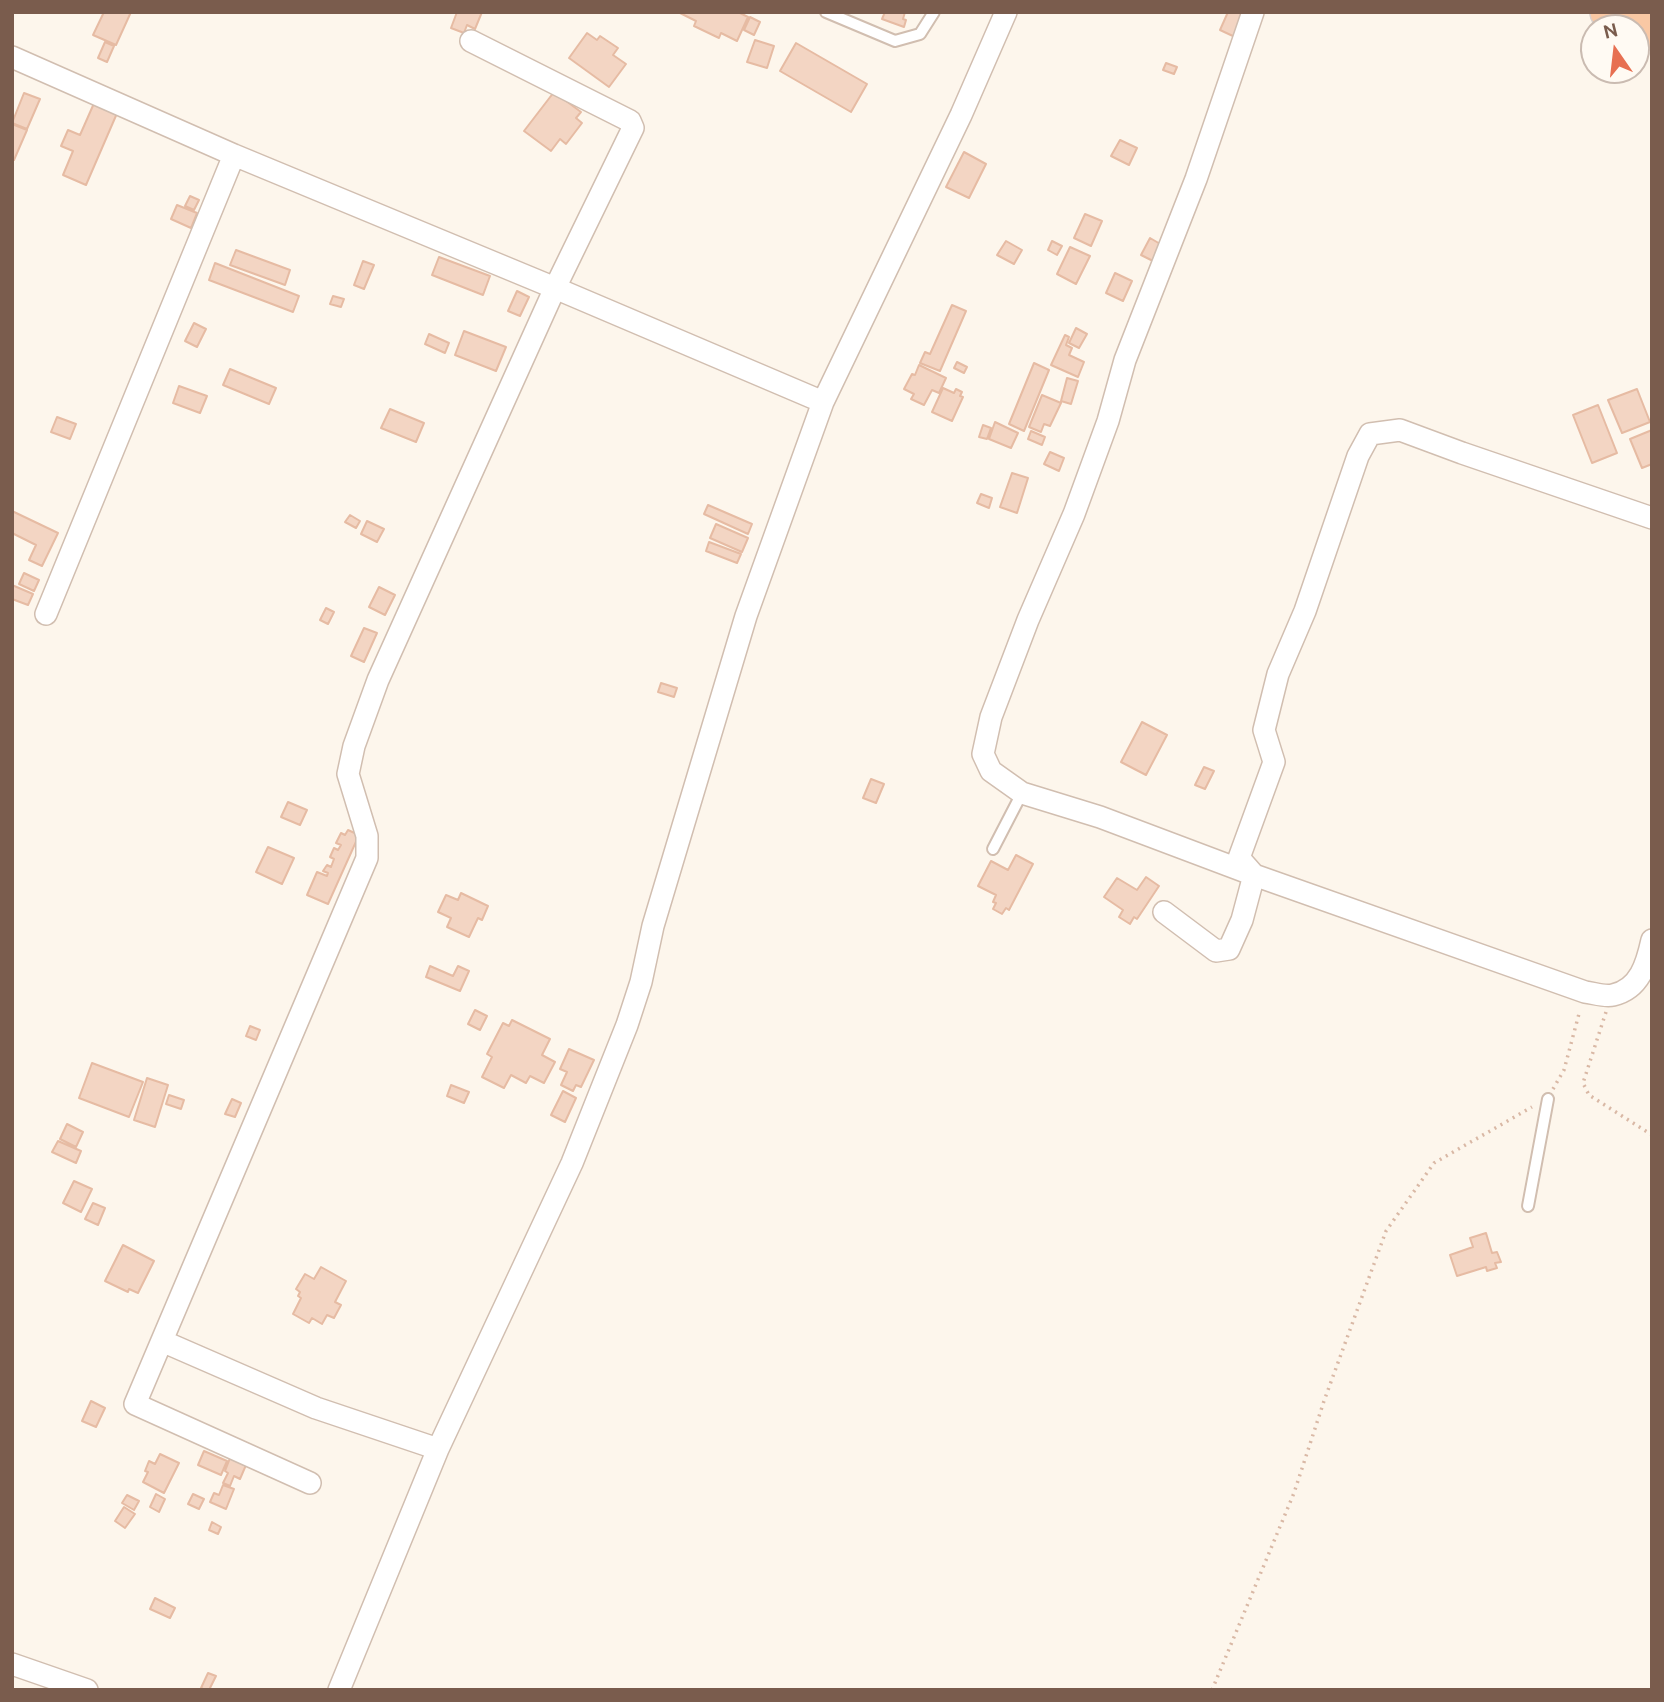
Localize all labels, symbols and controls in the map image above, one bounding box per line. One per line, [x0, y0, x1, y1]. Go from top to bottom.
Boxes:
north arrow [1580, 14, 1650, 84]
text: N [1601, 18, 1620, 43]

